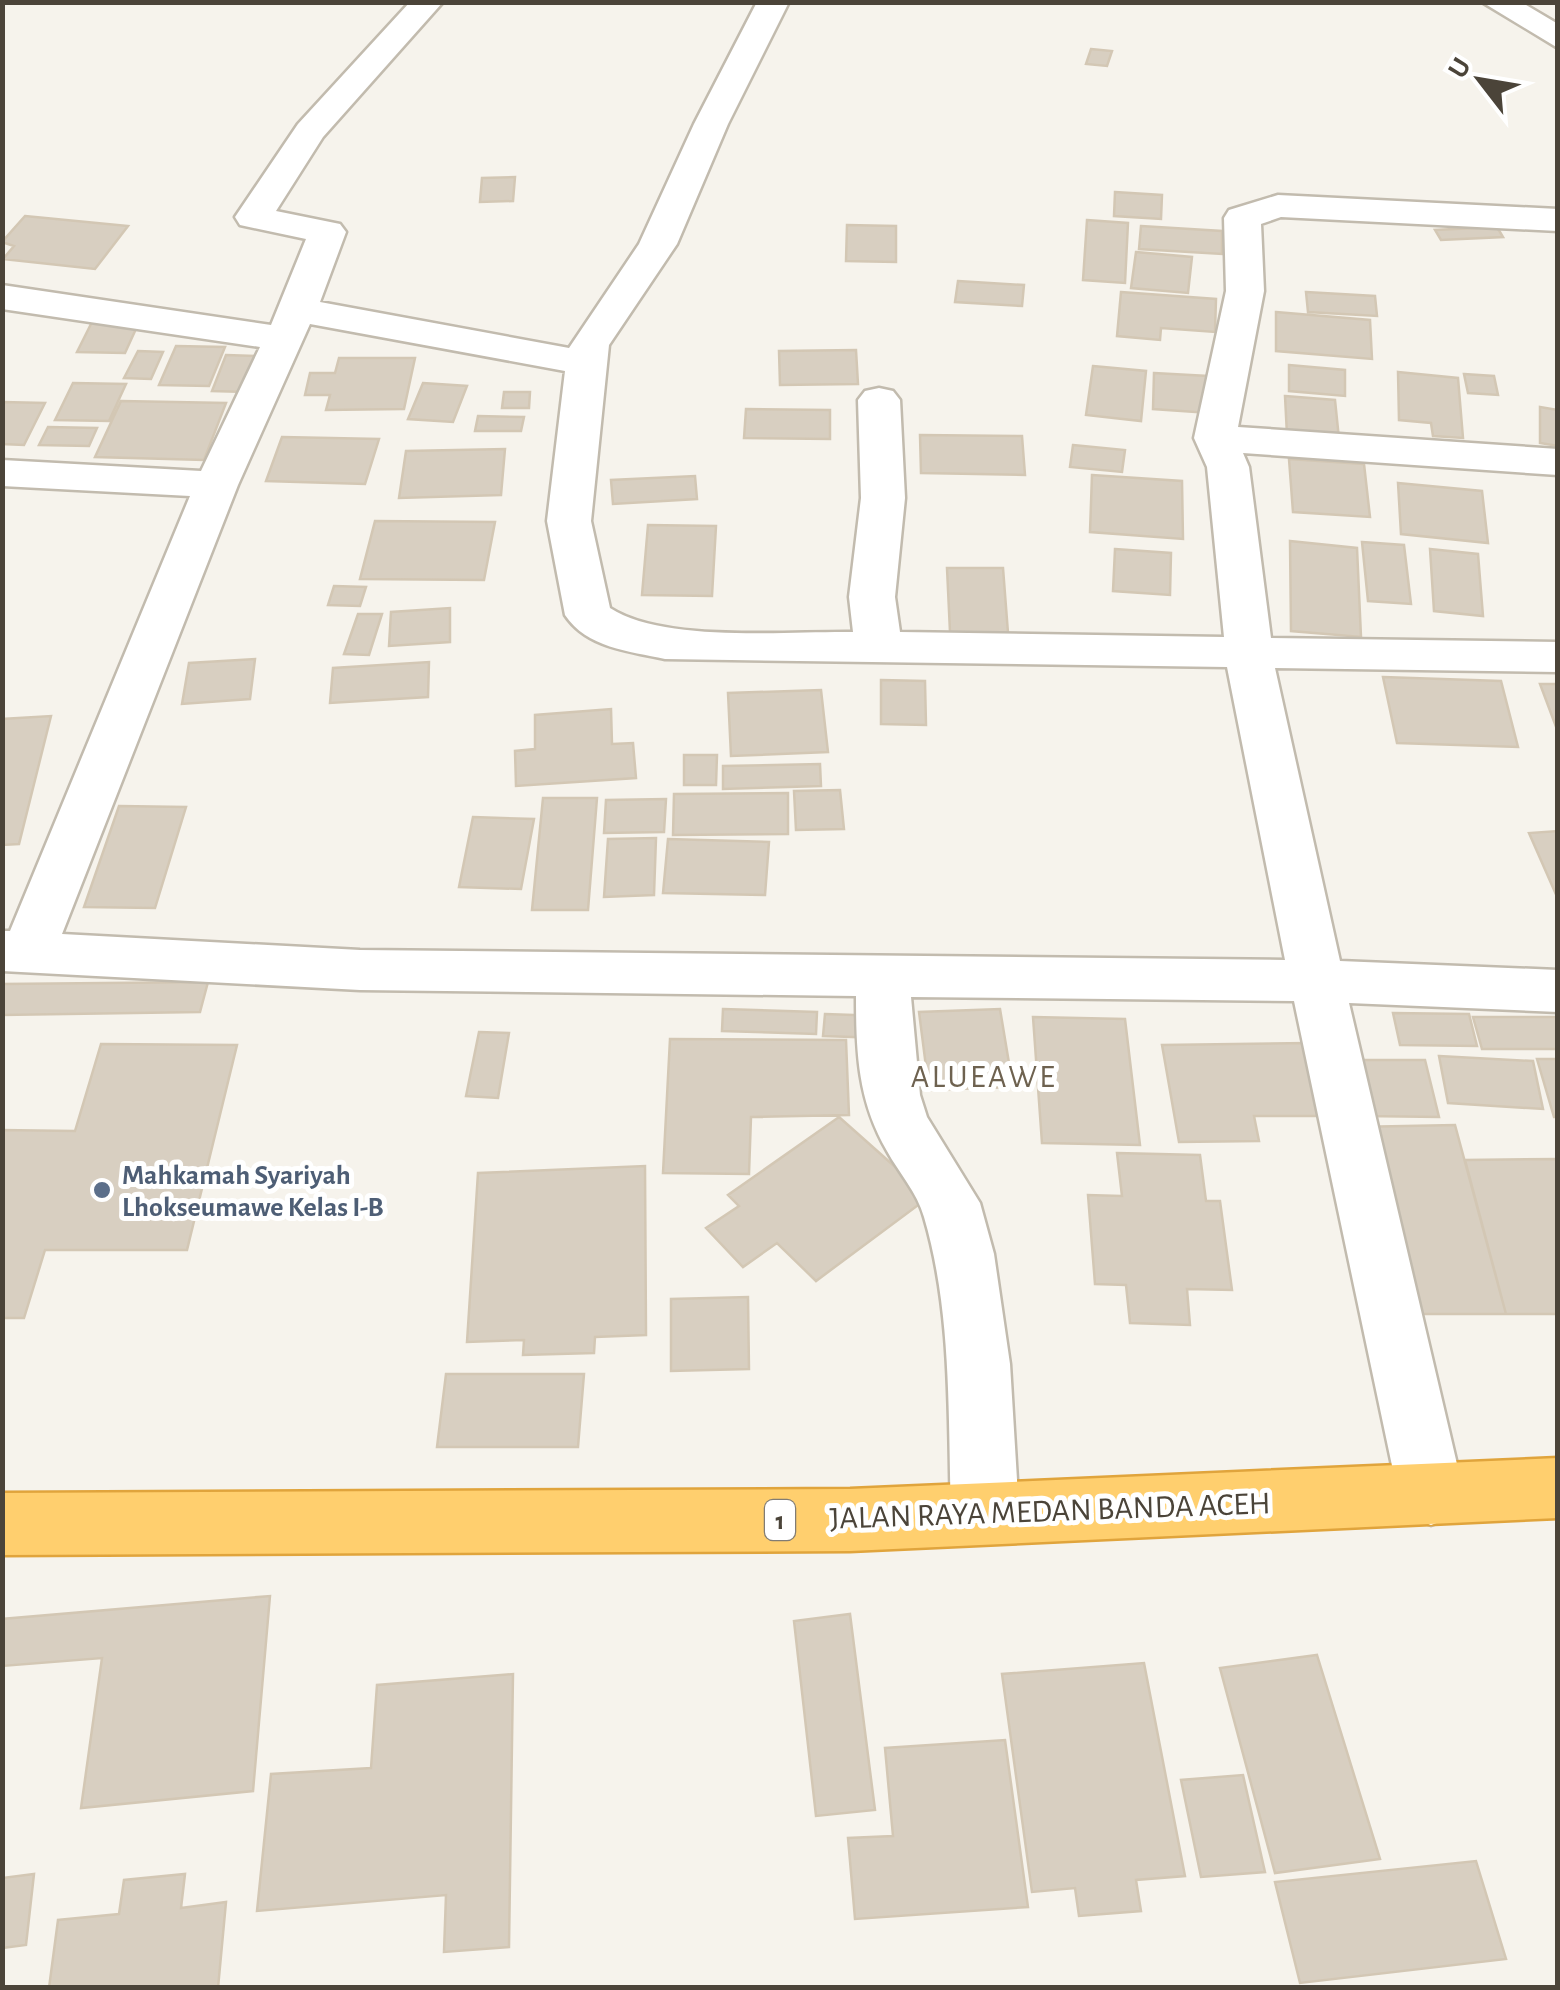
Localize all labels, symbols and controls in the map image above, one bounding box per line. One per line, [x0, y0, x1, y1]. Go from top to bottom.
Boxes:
north arrow [1430, 30, 1530, 130]
text: U [1444, 53, 1477, 83]
district label: ALUEAWE [911, 1061, 1057, 1093]
place label: Mahkamah Syariyah Lhokseumawe Kelas I-B [122, 1162, 384, 1222]
marker: Mahkamah Syariyah Lhokseumawe Kelas I-B [91, 1179, 113, 1201]
street label: JALAN RAYA MEDAN BANDA ACEH [829, 1487, 1271, 1535]
road number: 1 [765, 1500, 795, 1540]

